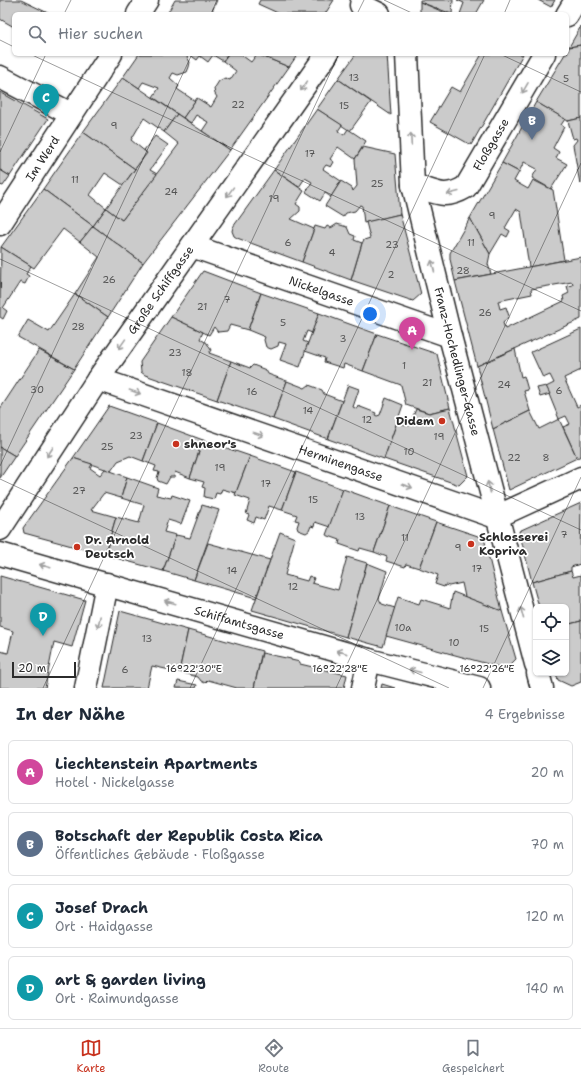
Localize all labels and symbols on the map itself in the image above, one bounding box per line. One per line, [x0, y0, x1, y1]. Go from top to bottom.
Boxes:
house number: 13 [349, 71, 359, 84]
house number: 5 [563, 72, 569, 85]
one-way arrow [300, 80, 308, 91]
one-way arrow [520, 82, 528, 94]
pin: C [33, 84, 59, 117]
house number: 22 [231, 98, 245, 111]
house number: 15 [339, 99, 349, 112]
pin: B [519, 107, 545, 140]
street label: Floßgasse [469, 115, 513, 174]
house number: 9 [111, 119, 118, 132]
one-way arrow [407, 132, 415, 145]
street label: Im Werd [22, 133, 64, 184]
house number: 17 [305, 147, 315, 160]
house number: 11 [71, 173, 79, 186]
house number: 25 [371, 177, 383, 190]
house number: 24 [164, 185, 178, 198]
one-way arrow [226, 187, 234, 198]
one-way arrow [447, 189, 460, 197]
house number: 19 [269, 192, 279, 205]
house number: 9 [489, 209, 496, 222]
house number: 6 [285, 236, 292, 249]
house number: 11 [467, 236, 475, 249]
house number: 23 [385, 238, 399, 251]
street label: Große Schiffgasse [124, 242, 198, 337]
house number: 4 [329, 246, 336, 259]
one-way arrow [429, 260, 436, 273]
house number: 28 [456, 264, 470, 277]
house number: 2 [388, 268, 395, 281]
street label: Nickelgasse [287, 272, 356, 310]
house number: 26 [102, 273, 116, 286]
street label: Franz-Hochedlinger-Gasse [430, 285, 484, 438]
house number: 7 [224, 293, 231, 306]
house number: 21 [197, 300, 207, 313]
your location [360, 304, 380, 324]
house number: 26 [478, 306, 492, 319]
house number: 5 [280, 316, 286, 329]
pin: A [399, 317, 425, 350]
house number: 28 [71, 320, 85, 333]
house number: 3 [340, 332, 347, 345]
one-way arrow [118, 339, 127, 350]
house number: 23 [168, 346, 182, 359]
house number: 1 [402, 359, 406, 372]
house number: 18 [181, 366, 193, 379]
house number: 21 [422, 376, 432, 389]
house number: 24 [497, 378, 511, 391]
house number: 30 [30, 383, 44, 396]
house number: 6 [556, 384, 563, 397]
house number: 16 [247, 385, 257, 398]
one-way arrow [128, 388, 140, 396]
house number: 14 [303, 404, 313, 417]
house number: 12 [362, 413, 372, 426]
place label: Didem [396, 413, 434, 429]
marker: Didem [437, 416, 447, 426]
house number: 23 [129, 429, 143, 442]
house number: 19 [434, 430, 444, 443]
one-way arrow [251, 431, 263, 439]
place label: shneor's [184, 436, 237, 452]
marker: shneor's [171, 439, 181, 449]
house number: 25 [101, 440, 113, 453]
street label: Herminengasse [296, 441, 385, 485]
house number: 10 [404, 445, 414, 458]
one-way arrow [46, 446, 54, 457]
house number: 22 [507, 451, 521, 464]
house number: 8 [543, 451, 550, 464]
house number: 19 [215, 461, 225, 474]
house number: 17 [261, 477, 271, 490]
one-way arrow [484, 481, 492, 494]
one-way arrow [400, 483, 413, 490]
house number: 27 [72, 484, 86, 497]
house number: 15 [308, 493, 318, 506]
house number: 13 [355, 510, 365, 523]
house number: 7 [561, 528, 568, 541]
place label: Schlosserei Kopriva [479, 529, 548, 559]
house number: 11 [401, 531, 409, 544]
place label: Dr. Arnold Deutsch [85, 532, 149, 562]
marker: Schlosserei Kopriva [466, 539, 476, 549]
house number: 9 [455, 541, 462, 554]
marker: Dr. Arnold Deutsch [72, 542, 82, 552]
one-way arrow [39, 562, 52, 569]
house number: 17 [472, 562, 482, 575]
house number: 14 [227, 564, 237, 577]
house number: 12 [288, 580, 298, 593]
one-way arrow [164, 598, 177, 605]
street label: Schiffamtsgasse [192, 602, 286, 643]
pin: D [30, 603, 56, 636]
one-way arrow [518, 607, 525, 620]
one-way arrow [95, 615, 103, 628]
house number: 10a [395, 621, 412, 634]
house number: 15 [479, 622, 489, 635]
house number: 13 [142, 632, 152, 645]
house number: 10 [449, 636, 459, 649]
one-way arrow [335, 648, 348, 655]
scale bar [12, 660, 76, 679]
text: 16°22'30"E [166, 662, 222, 675]
text: 16°22'28"E [312, 662, 368, 675]
text: 16°22'26"E [460, 662, 514, 675]
house number: 6 [122, 663, 129, 676]
one-way arrow [408, 667, 421, 675]

